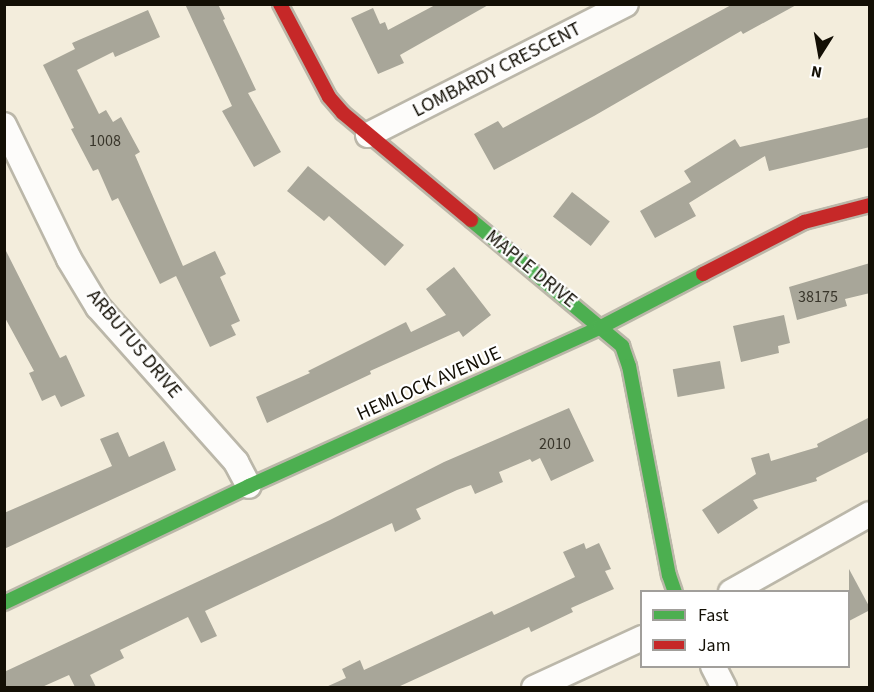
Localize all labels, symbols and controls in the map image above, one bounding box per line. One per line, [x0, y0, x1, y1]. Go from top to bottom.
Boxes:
street label: LOMBARDY CRESCENT [409, 17, 585, 123]
north arrow [790, 24, 850, 84]
text: N [809, 60, 824, 83]
house number: 1008 [89, 131, 121, 151]
street label: MAPLE DRIVE [480, 225, 582, 313]
street label: ARBUTUS DRIVE [81, 285, 187, 403]
house number: 38175 [798, 287, 838, 307]
street label: HEMLOCK AVENUE [353, 341, 505, 427]
house number: 2010 [539, 434, 571, 454]
legend [640, 590, 850, 668]
text: Fast [698, 603, 729, 628]
text: Jam [698, 633, 731, 658]

